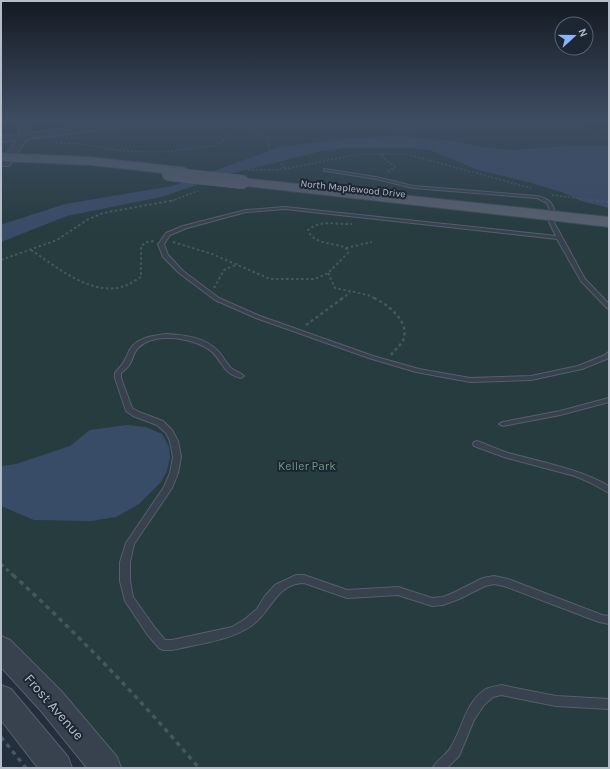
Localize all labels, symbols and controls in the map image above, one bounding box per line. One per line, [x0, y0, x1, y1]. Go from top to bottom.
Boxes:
north arrow [554, 16, 594, 56]
text: N [575, 27, 590, 39]
street label: North Maplewood Drive [300, 178, 406, 200]
park label: Keller Park [278, 459, 336, 473]
street label: Frost Avenue [21, 670, 87, 744]

